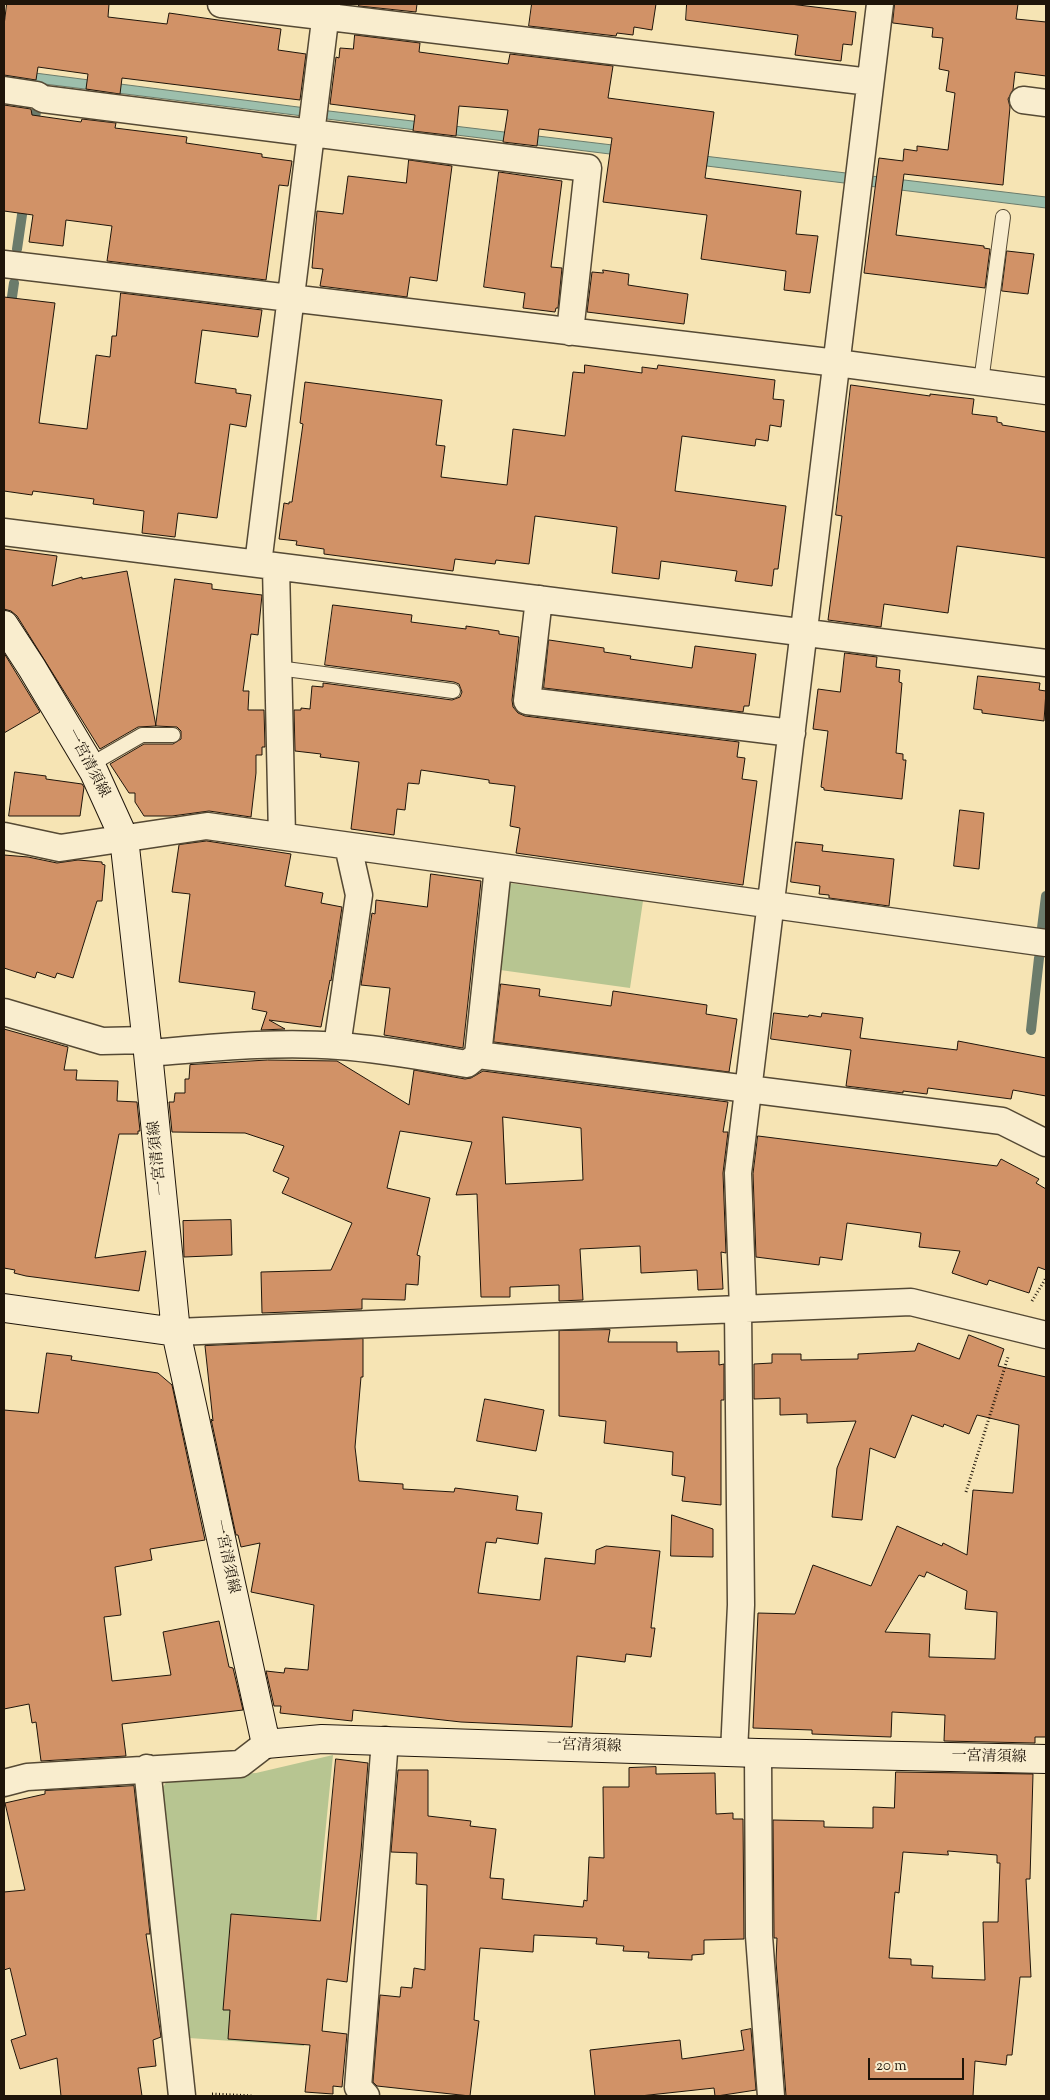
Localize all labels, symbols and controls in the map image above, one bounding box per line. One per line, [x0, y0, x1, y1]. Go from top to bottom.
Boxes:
street label: 一宮清須線 [61, 727, 113, 801]
street label: 一宮清須線 [146, 1120, 172, 1196]
street label: 一宮清須線 [208, 1518, 242, 1596]
street label: 一宮清須線 [546, 1737, 622, 1757]
street label: 一宮清須線 [951, 1748, 1027, 1768]
scale bar [870, 2048, 966, 2080]
text: 20 m [876, 2056, 907, 2077]

